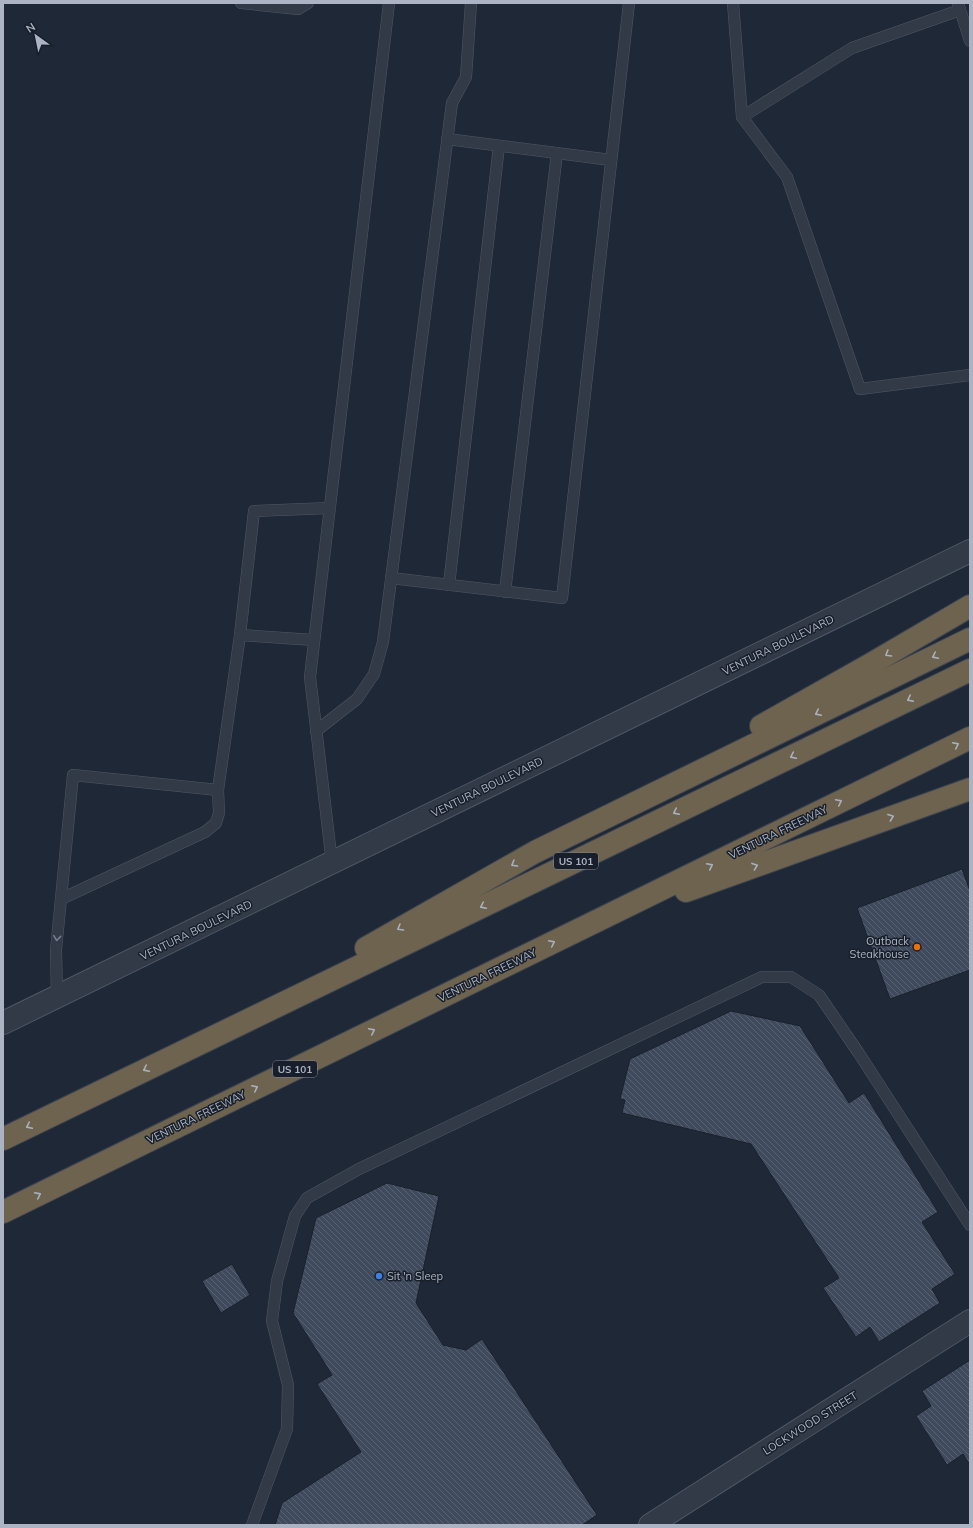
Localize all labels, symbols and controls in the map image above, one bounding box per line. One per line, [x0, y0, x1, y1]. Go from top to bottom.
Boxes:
north arrow [16, 16, 56, 56]
text: N [23, 19, 38, 36]
street label: VENTURA BOULEVARD [720, 612, 836, 678]
one-way arrow [885, 649, 892, 657]
one-way arrow [932, 651, 939, 659]
one-way arrow [906, 694, 914, 702]
one-way arrow [815, 708, 823, 716]
one-way arrow [951, 742, 959, 750]
one-way arrow [789, 751, 797, 759]
street label: VENTURA BOULEVARD [429, 754, 545, 820]
one-way arrow [835, 799, 842, 807]
street label: VENTURA FREEWAY [726, 802, 830, 862]
one-way arrow [672, 807, 680, 815]
one-way arrow [887, 814, 894, 822]
road number: US 101 [554, 853, 598, 869]
one-way arrow [511, 859, 518, 866]
one-way arrow [752, 862, 759, 871]
one-way arrow [705, 863, 713, 871]
street label: VENTURA BOULEVARD [138, 897, 254, 963]
one-way arrow [480, 901, 488, 909]
one-way arrow [397, 923, 405, 931]
place label: Outback Steakhouse [850, 934, 909, 961]
one-way arrow [53, 935, 62, 941]
one-way arrow [548, 940, 555, 948]
marker: Outback Steakhouse [912, 942, 922, 952]
street label: VENTURA FREEWAY [435, 945, 539, 1005]
one-way arrow [368, 1028, 376, 1036]
road number: US 101 [273, 1061, 317, 1077]
one-way arrow [143, 1064, 150, 1072]
one-way arrow [251, 1085, 259, 1093]
street label: VENTURA FREEWAY [144, 1087, 248, 1147]
one-way arrow [26, 1121, 33, 1129]
one-way arrow [34, 1192, 41, 1200]
place label: Sit 'n Sleep [387, 1269, 443, 1283]
marker: Sit 'n Sleep [374, 1271, 384, 1281]
street label: LOCKWOOD STREET [760, 1388, 860, 1458]

